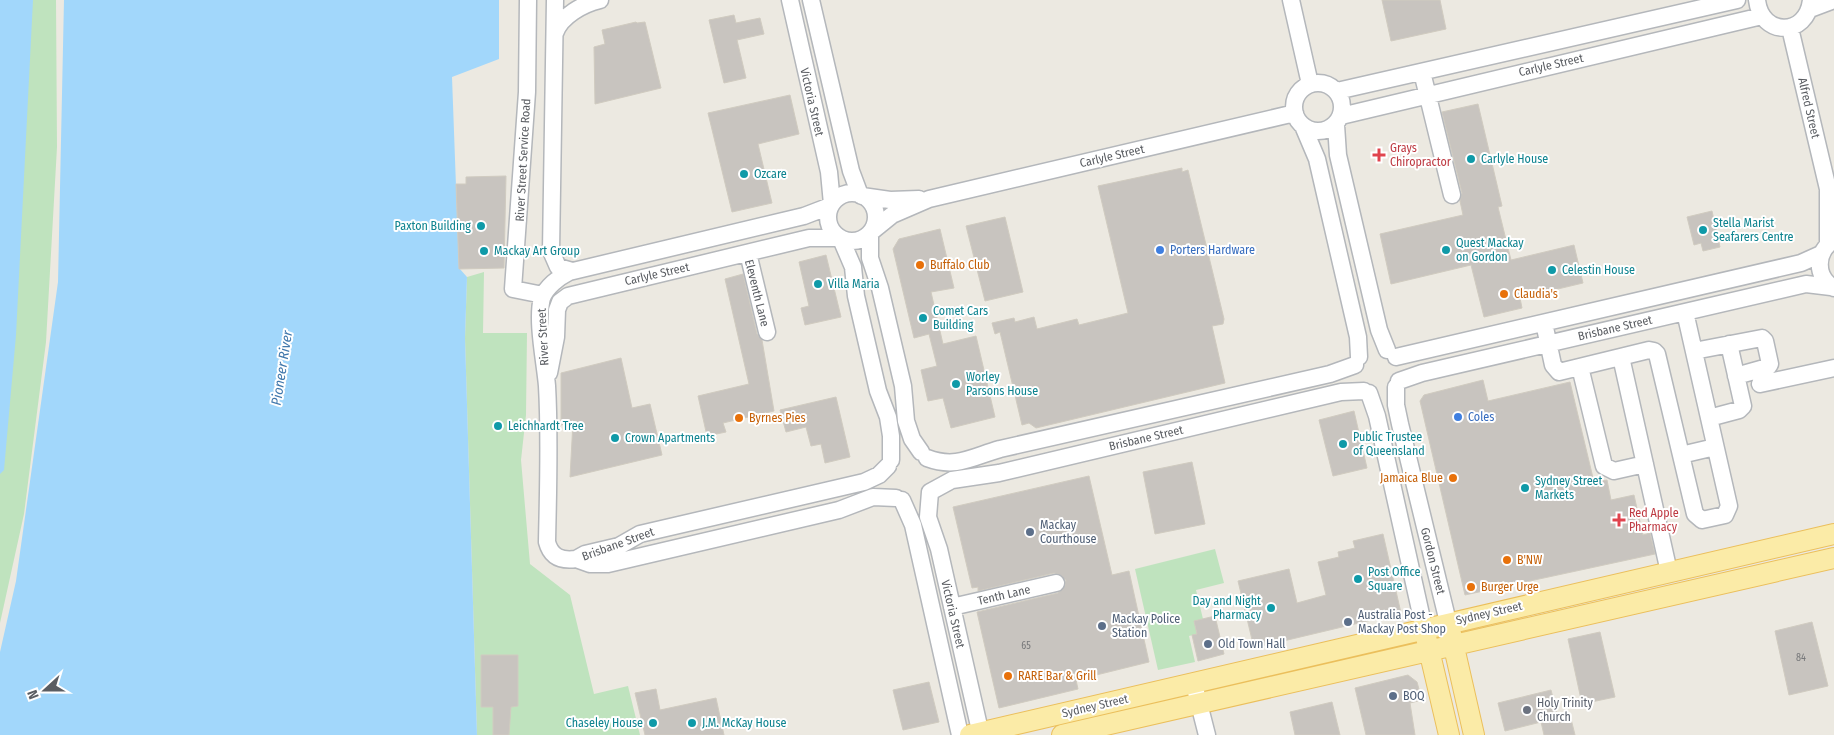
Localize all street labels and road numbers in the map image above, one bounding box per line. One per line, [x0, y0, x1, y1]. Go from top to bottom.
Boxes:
street label: Carlyle Street [1517, 51, 1585, 79]
street label: Victoria Street [797, 66, 827, 138]
street label: Alfred Street [1795, 76, 1823, 140]
street label: River Street Service Road [513, 98, 533, 222]
street label: Carlyle Street [1078, 142, 1146, 170]
street label: Eleventh Lane [742, 258, 772, 328]
street label: Carlyle Street [623, 260, 691, 288]
street label: River Street [535, 308, 551, 366]
street label: Brisbane Street [1577, 313, 1653, 343]
street label: Brisbane Street [1108, 423, 1184, 453]
street label: Brisbane Street [580, 524, 656, 564]
street label: Gordon Street [1418, 526, 1448, 596]
street label: Victoria Street [938, 578, 968, 650]
street label: Tenth Lane [976, 582, 1032, 608]
street label: Sydney Street [1455, 599, 1524, 627]
street label: Sydney Street [1061, 692, 1130, 720]

